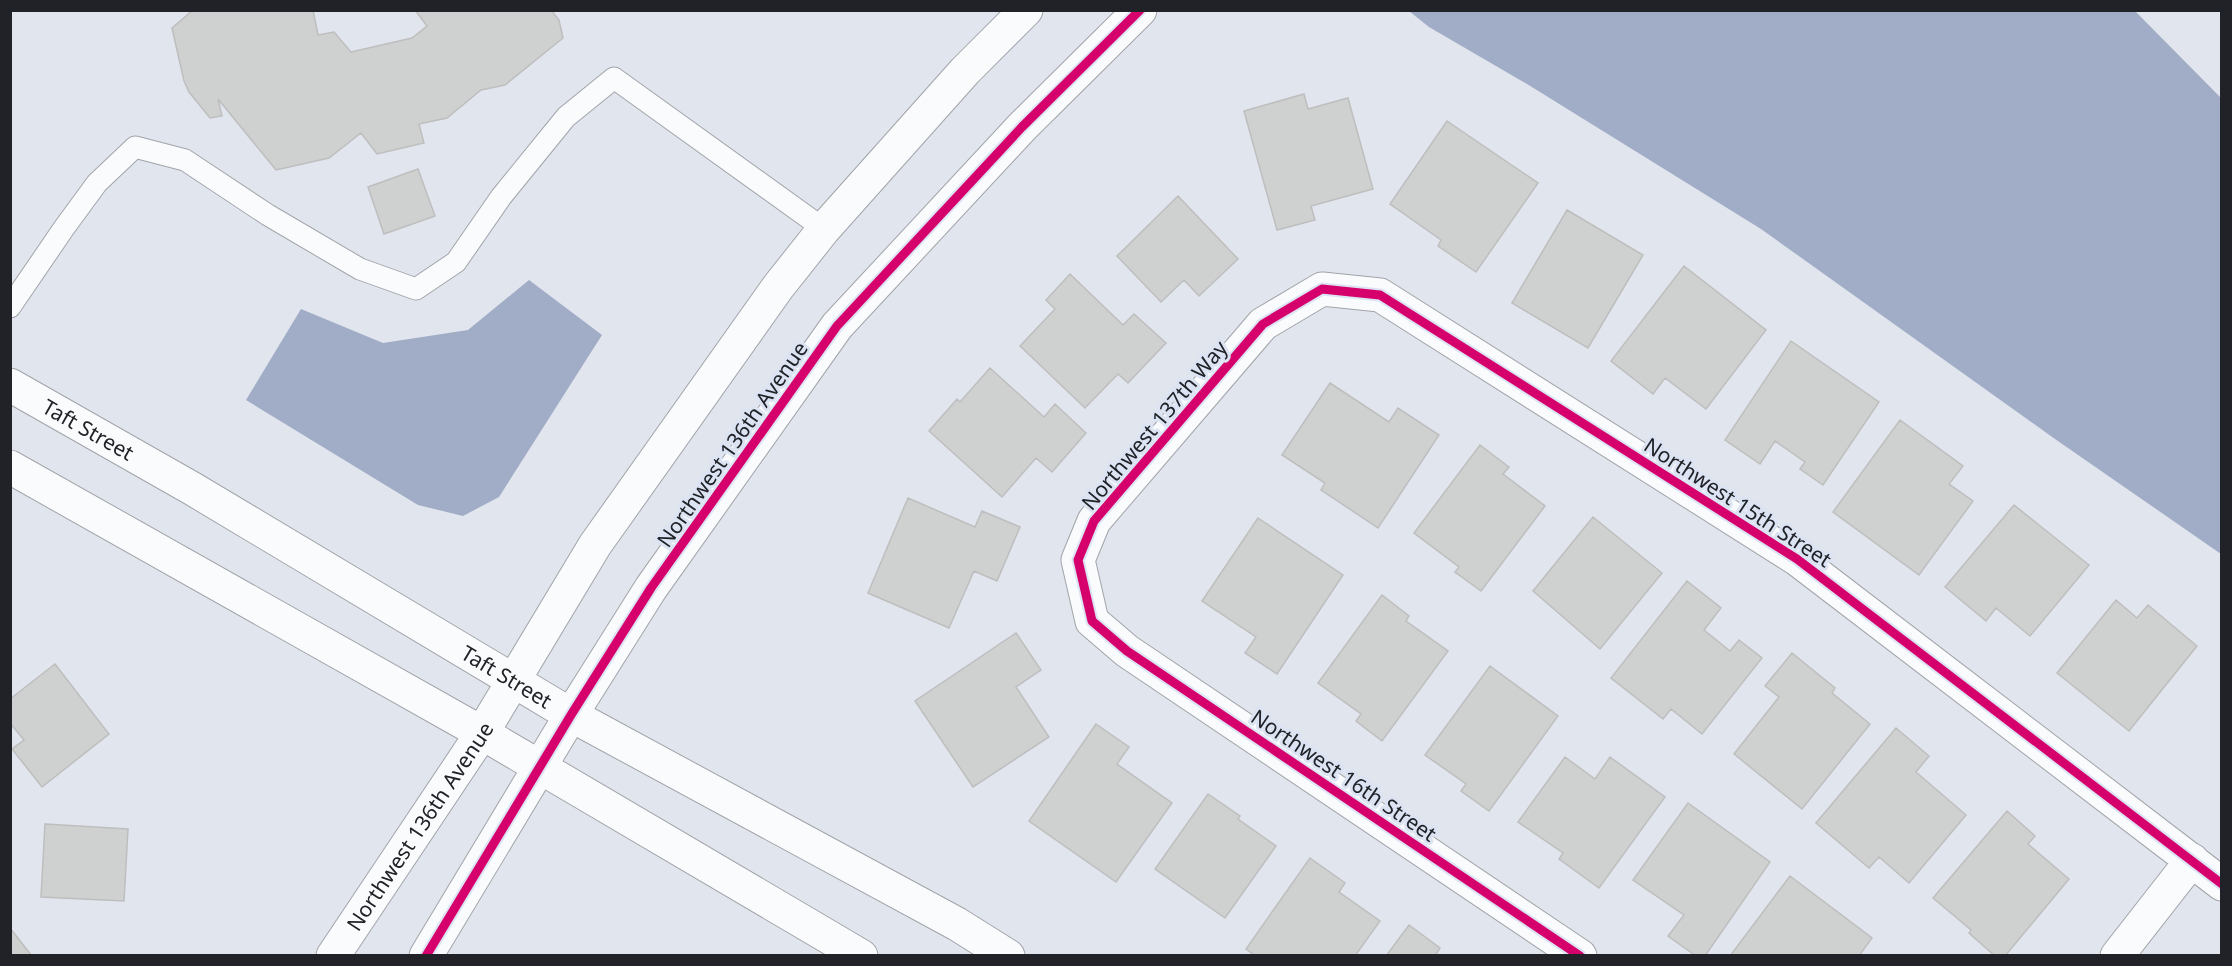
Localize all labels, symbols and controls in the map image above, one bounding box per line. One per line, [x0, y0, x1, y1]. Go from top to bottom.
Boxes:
street label: Northwest 137th Way [1075, 334, 1233, 516]
street label: Northwest 136th Avenue [650, 336, 814, 552]
street label: Taft Street [38, 392, 139, 467]
street label: Northwest 15th Street [1639, 431, 1837, 573]
street label: Taft Street [456, 639, 557, 715]
street label: Northwest 16th Street [1246, 702, 1443, 848]
street label: Northwest 136th Avenue [340, 717, 499, 936]

